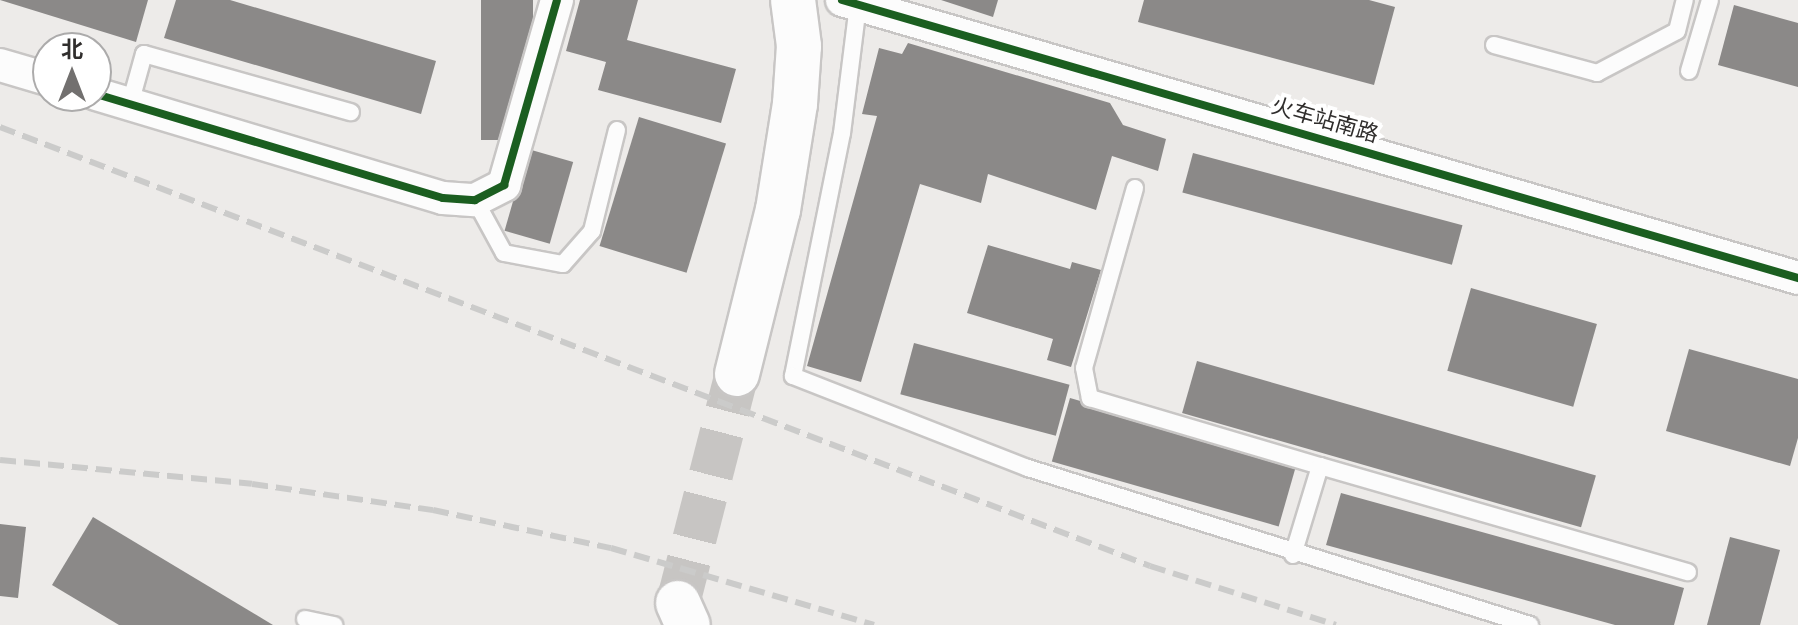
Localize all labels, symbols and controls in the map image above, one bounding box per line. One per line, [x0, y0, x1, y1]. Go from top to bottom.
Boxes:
north arrow [32, 32, 112, 112]
text: 北 [61, 37, 83, 62]
street label: 火车站南路 [1268, 92, 1382, 148]

